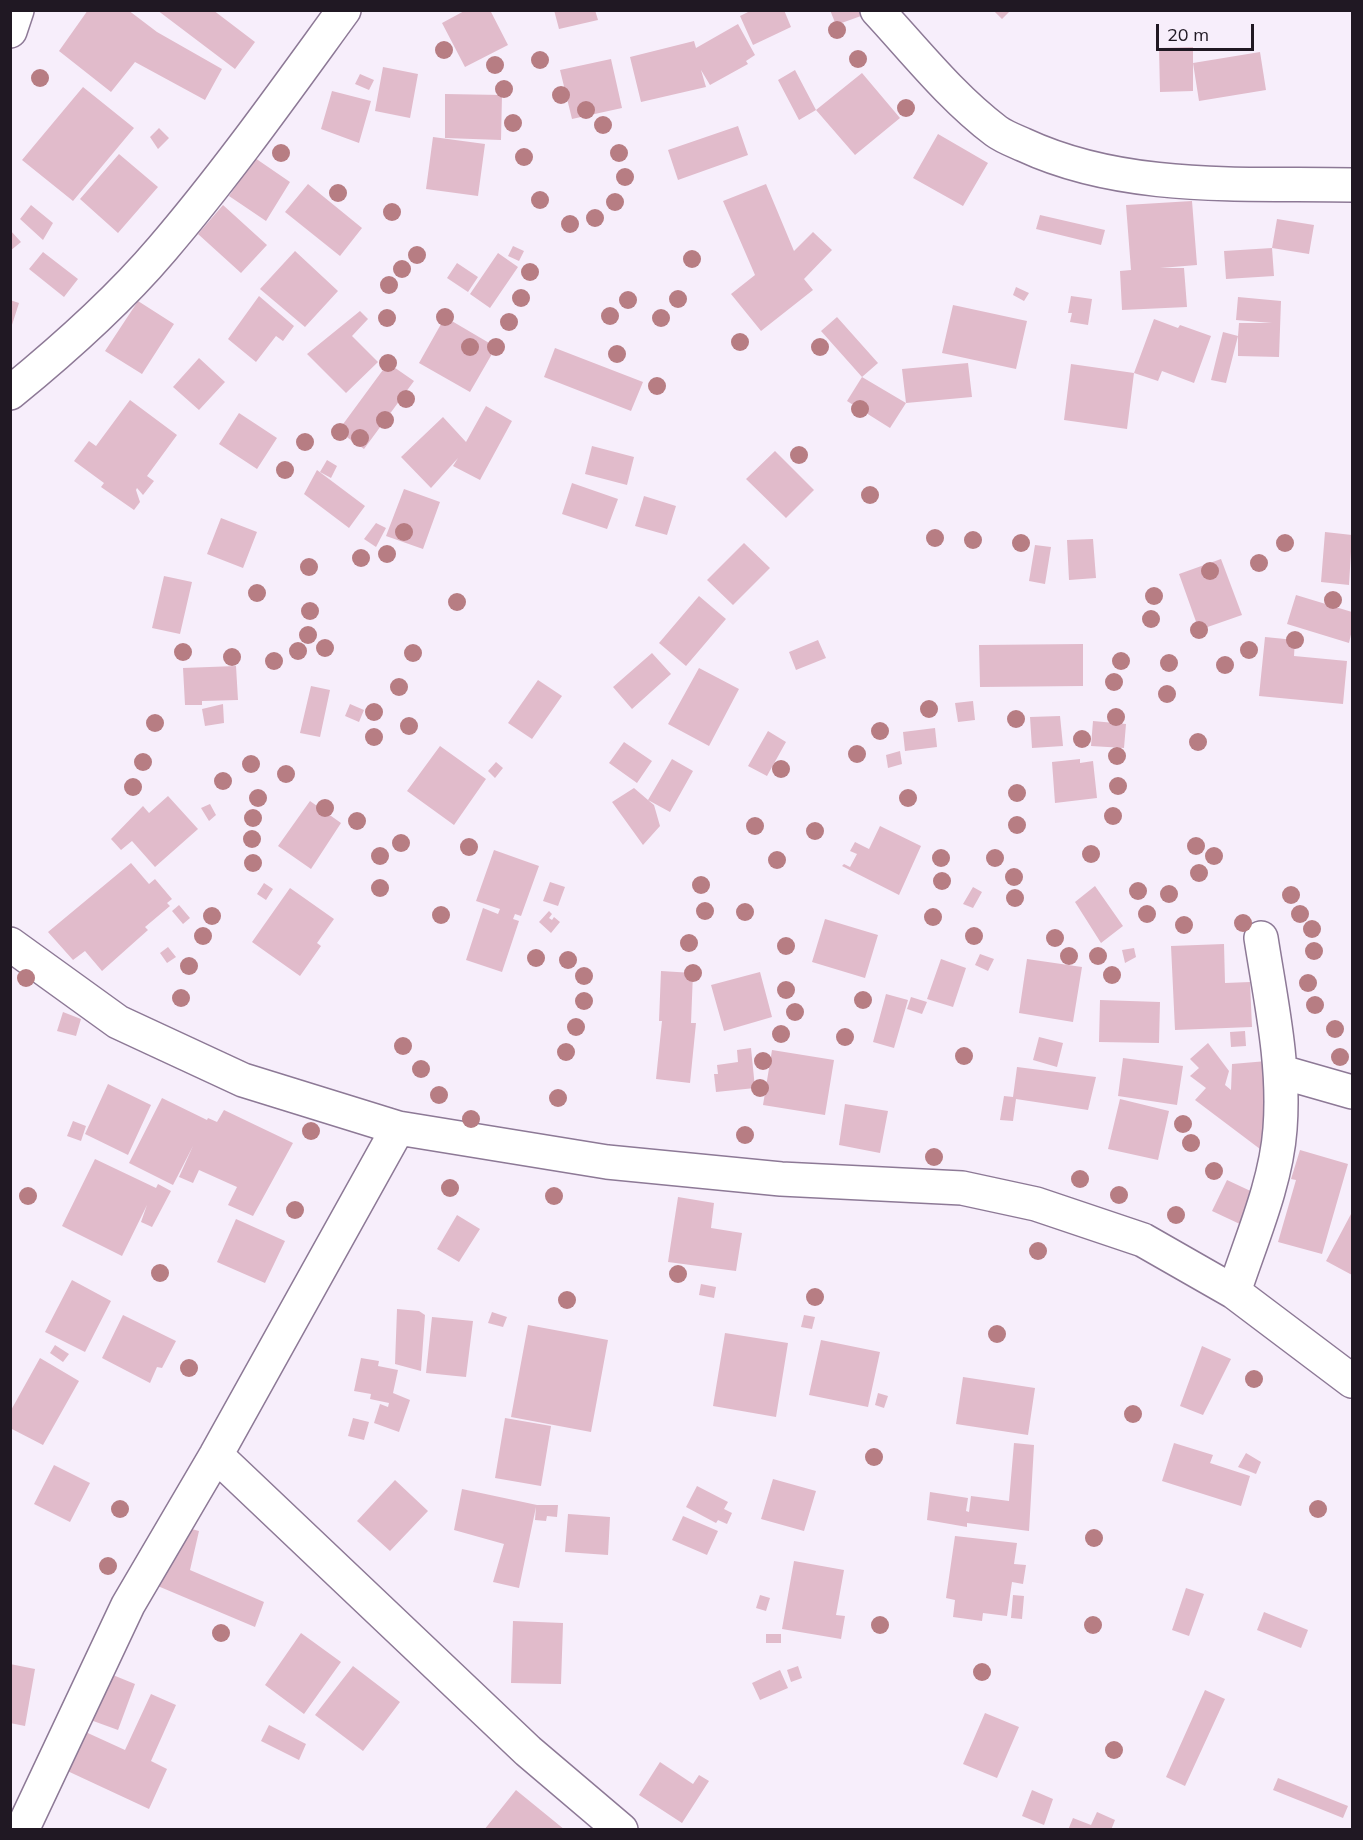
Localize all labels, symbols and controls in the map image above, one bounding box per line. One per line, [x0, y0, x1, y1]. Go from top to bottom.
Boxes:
scale bar [1159, 12, 1256, 50]
text: 20 m [1167, 23, 1209, 46]

